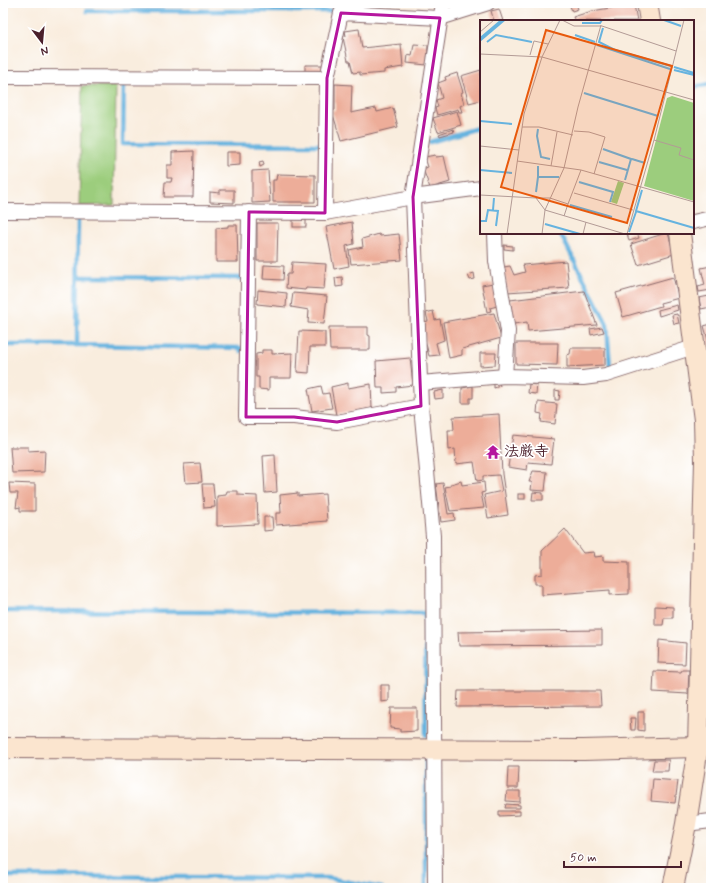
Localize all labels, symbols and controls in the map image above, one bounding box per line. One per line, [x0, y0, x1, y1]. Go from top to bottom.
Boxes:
inset map [480, 20, 694, 234]
north arrow [22, 22, 62, 62]
text: N [39, 43, 50, 58]
place label: 法厳寺 [504, 442, 549, 462]
temple icon: 法厳寺 [485, 444, 501, 460]
scale bar [564, 843, 681, 869]
text: 50 m [570, 850, 597, 866]

